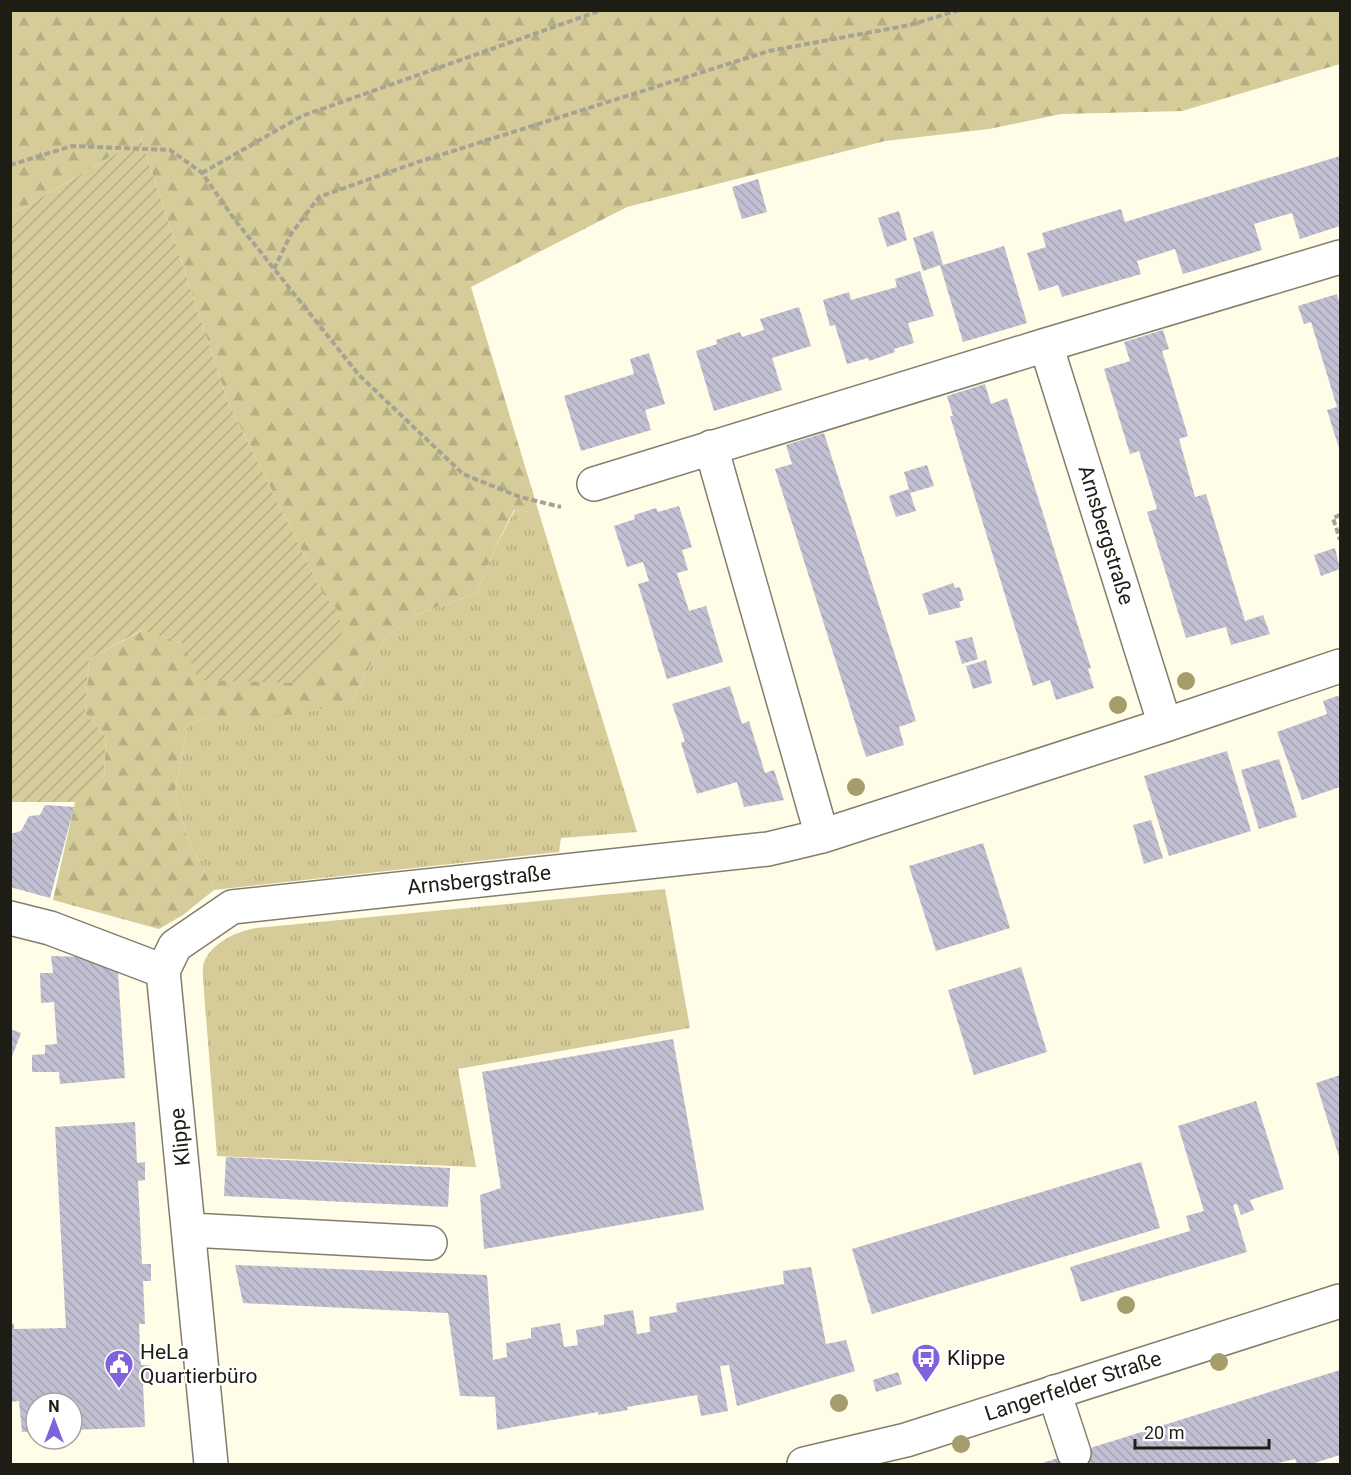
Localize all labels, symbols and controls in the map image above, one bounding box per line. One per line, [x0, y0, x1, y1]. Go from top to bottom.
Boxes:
street label: Arnsbergstraße [1073, 462, 1139, 608]
street label: Arnsbergstraße [406, 861, 552, 899]
street label: Klippe [165, 1107, 195, 1167]
place label: HeLa Quartierbüro [140, 1340, 258, 1388]
bus stop icon: Klippe [910, 1342, 942, 1384]
place label: Klippe [947, 1346, 1005, 1370]
street label: Langerfelder Straße [982, 1346, 1164, 1426]
public building icon: HeLa Quartierbüro [103, 1348, 135, 1390]
north arrow [24, 1391, 84, 1451]
text: N [48, 1397, 60, 1416]
scale bar [1135, 1412, 1268, 1450]
text: 20 m [1144, 1422, 1184, 1443]

